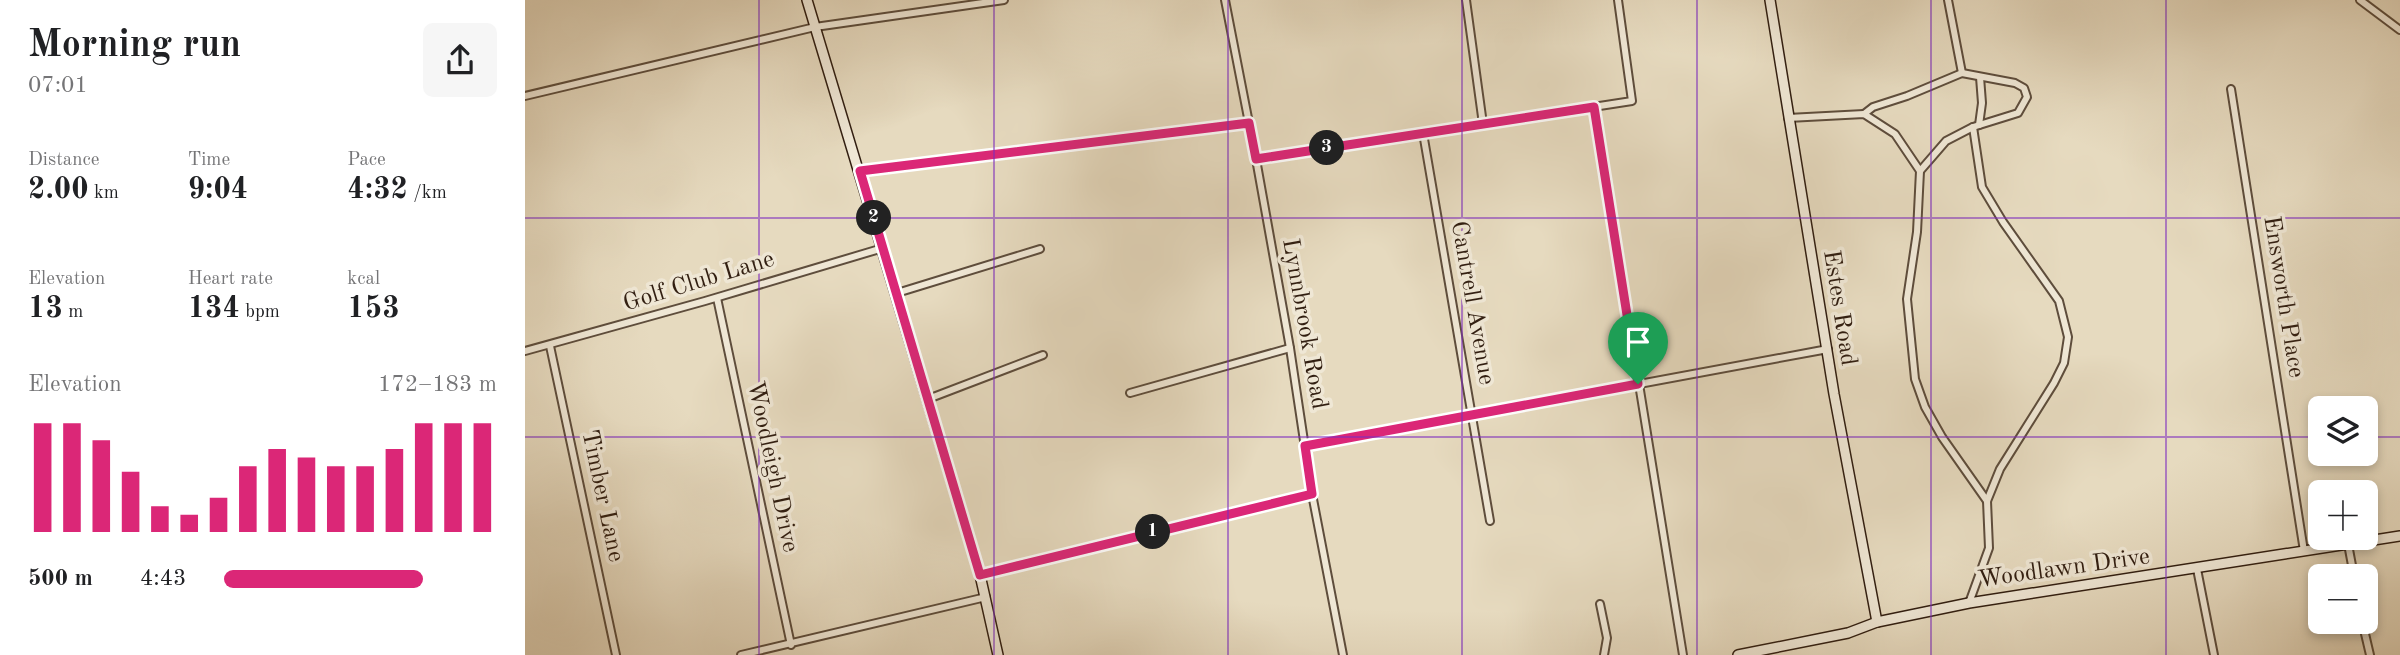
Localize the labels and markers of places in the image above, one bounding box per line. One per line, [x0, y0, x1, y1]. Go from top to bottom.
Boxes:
pin: 3 [1309, 130, 1345, 166]
pin: 2 [857, 200, 891, 235]
pin [1608, 312, 1668, 384]
pin: 1 [1135, 514, 1171, 550]

